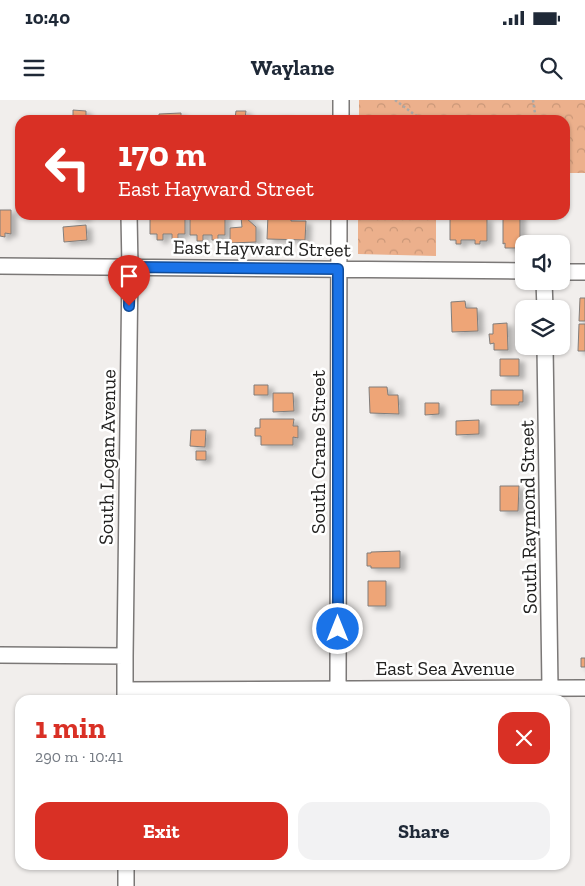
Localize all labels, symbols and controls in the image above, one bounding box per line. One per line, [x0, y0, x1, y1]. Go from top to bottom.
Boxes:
text: 10:40 [25, 6, 70, 29]
icon: menu [20, 54, 48, 82]
text: Waylane [251, 54, 334, 81]
icon: search [537, 54, 565, 82]
text: 170 m [118, 133, 206, 175]
icon: left [35, 135, 100, 200]
text: East Hayward Street [118, 175, 314, 202]
street label: East Hayward Street [173, 234, 352, 262]
map controls [515, 235, 570, 355]
button: sound [515, 235, 570, 290]
pin [108, 255, 150, 306]
icon: arrive [115, 262, 143, 290]
button: layers [515, 300, 570, 355]
street label: South Logan Avenue [93, 369, 121, 545]
street label: South Crane Street [306, 369, 330, 534]
street label: South Raymond Street [514, 419, 542, 614]
position arrow [311, 602, 363, 654]
street label: East Sea Avenue [375, 656, 515, 680]
text: 1 min [35, 710, 106, 746]
button: close [498, 712, 550, 764]
text: 290 m · 10:41 [35, 747, 123, 766]
button: Exit [35, 802, 288, 860]
button: Share [298, 802, 550, 860]

